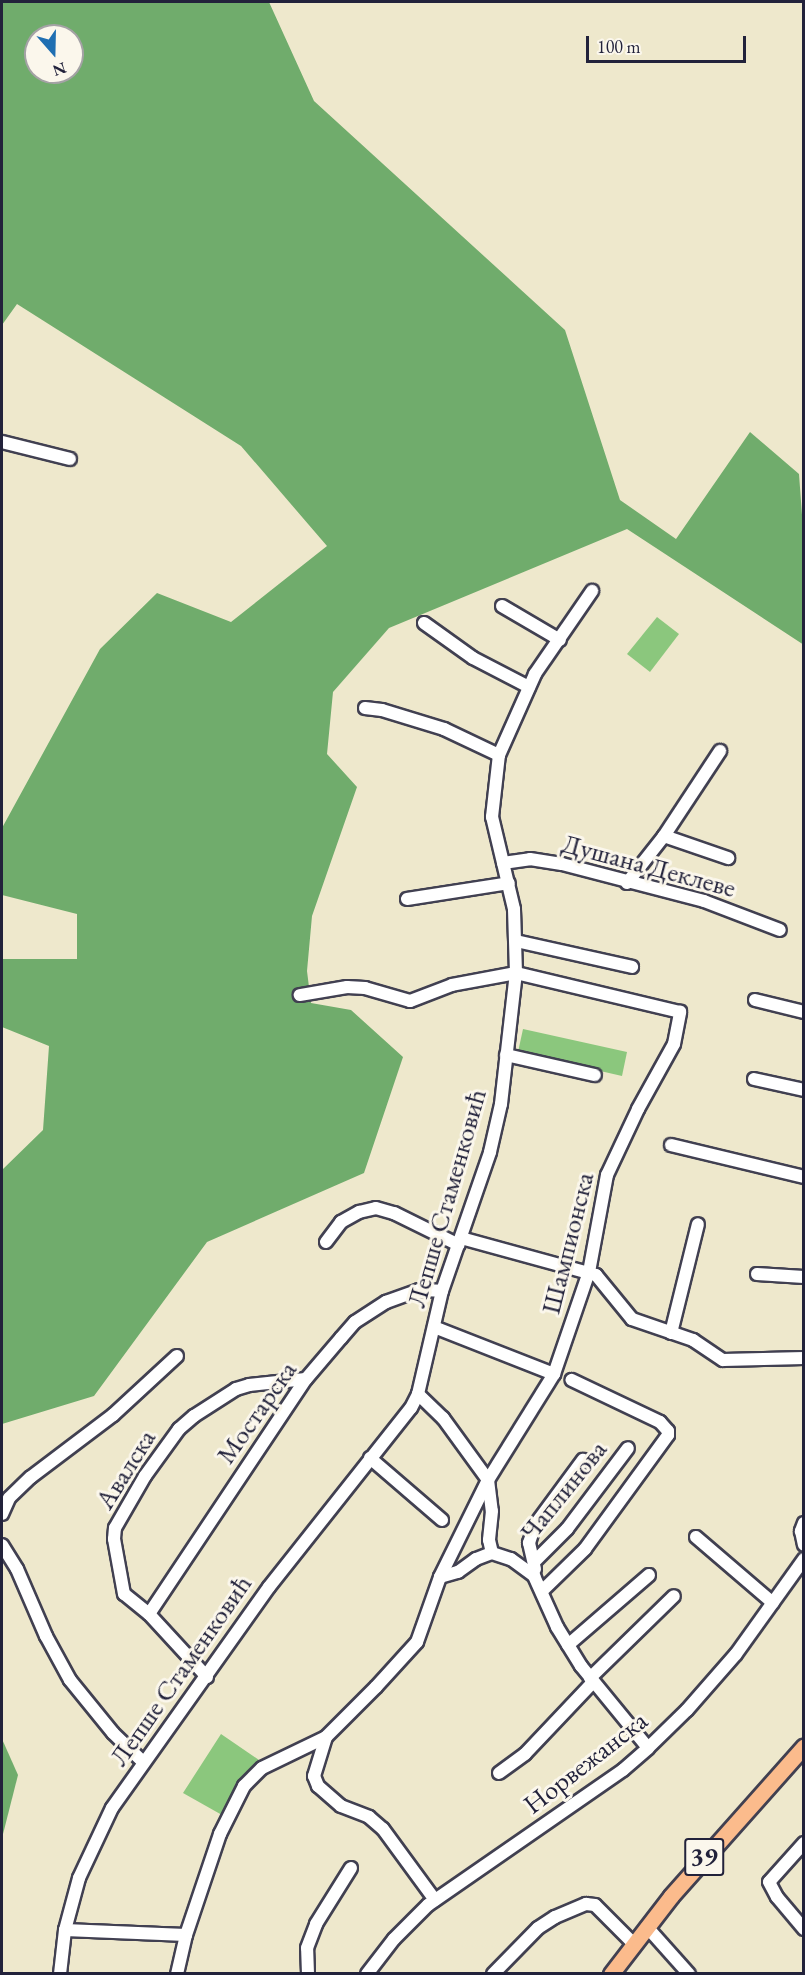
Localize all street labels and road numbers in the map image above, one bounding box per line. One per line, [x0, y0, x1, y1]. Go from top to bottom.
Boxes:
street label: Душана Деклеве [559, 826, 739, 904]
street label: Лепше Стаменковић [399, 1085, 493, 1311]
street label: Шампионска [534, 1169, 600, 1317]
street label: Мостарска [209, 1354, 303, 1470]
street label: Авалска [88, 1423, 162, 1515]
street label: Чаплинова [513, 1433, 613, 1547]
street label: Лепше Стаменковић [102, 1568, 258, 1772]
street label: Норвежанска [517, 1704, 653, 1820]
road number: 39 [683, 1834, 725, 1880]

